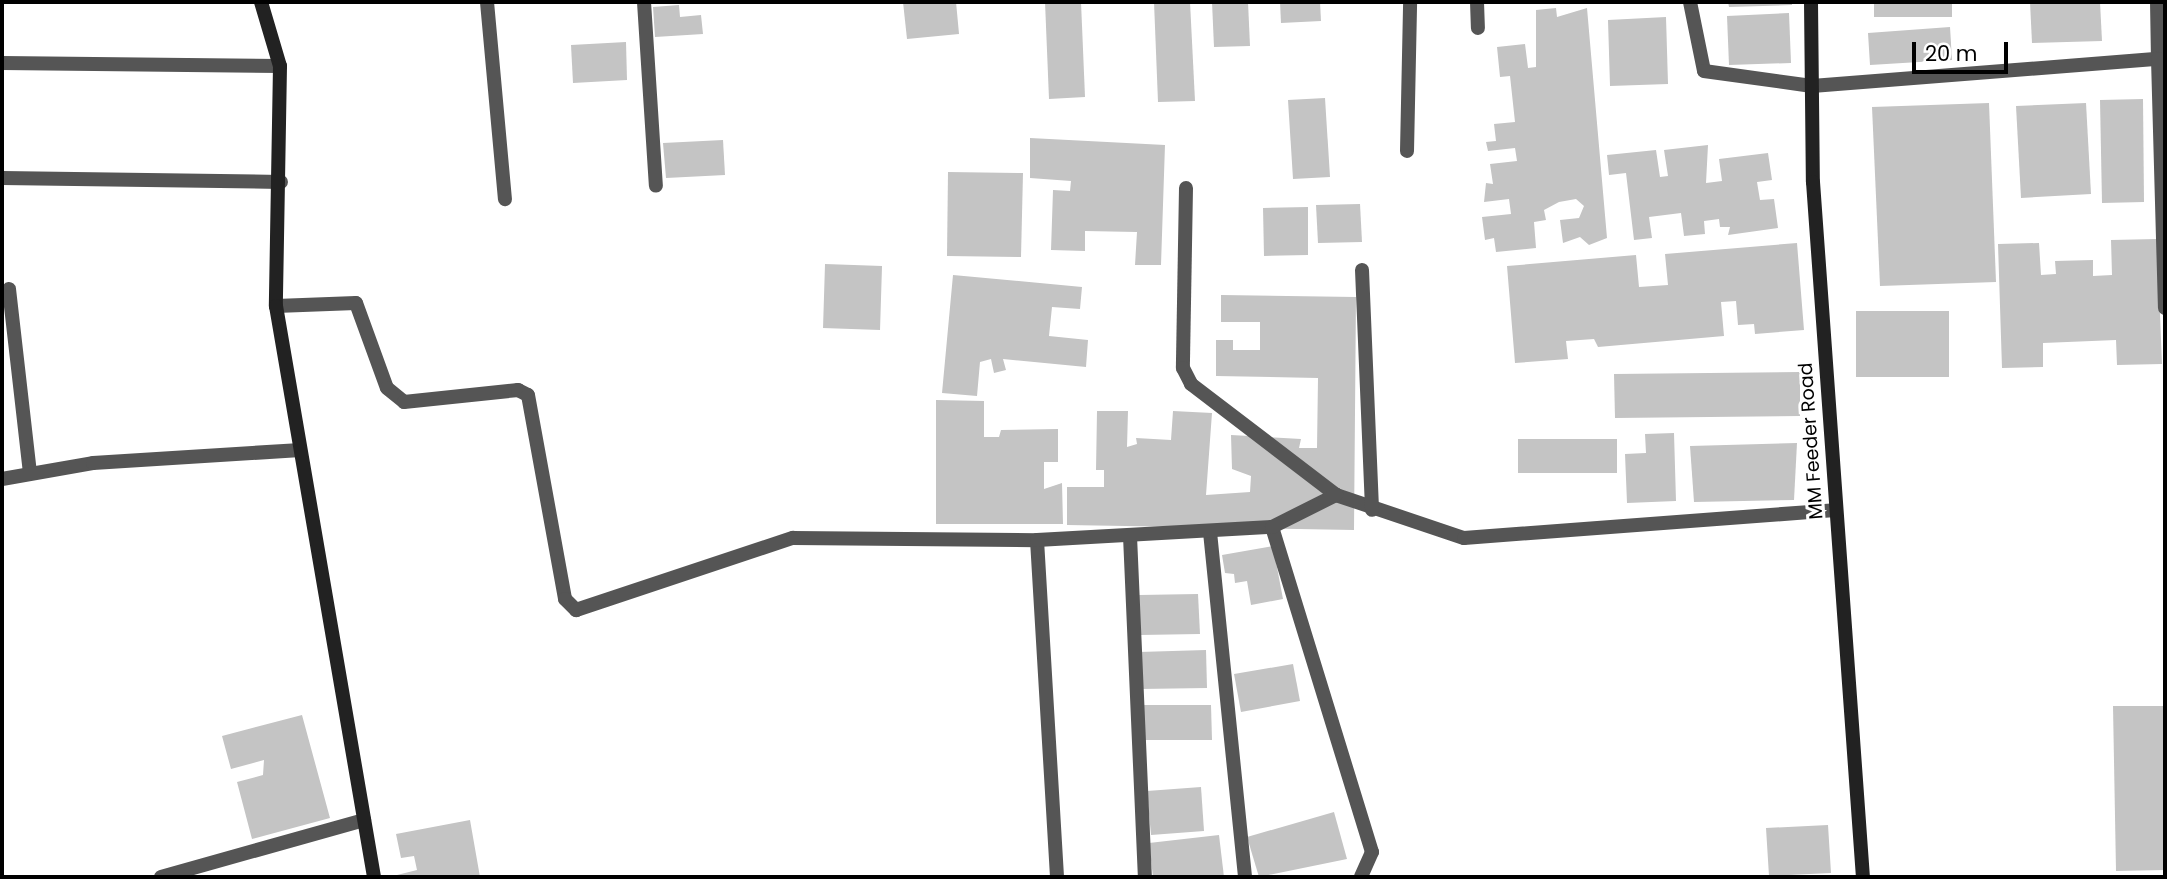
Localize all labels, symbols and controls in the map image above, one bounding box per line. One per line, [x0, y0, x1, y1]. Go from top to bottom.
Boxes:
scale bar [1915, 28, 2011, 72]
text: 20 m [1925, 39, 1978, 68]
street label: MM Feeder Road [1794, 362, 1828, 520]

